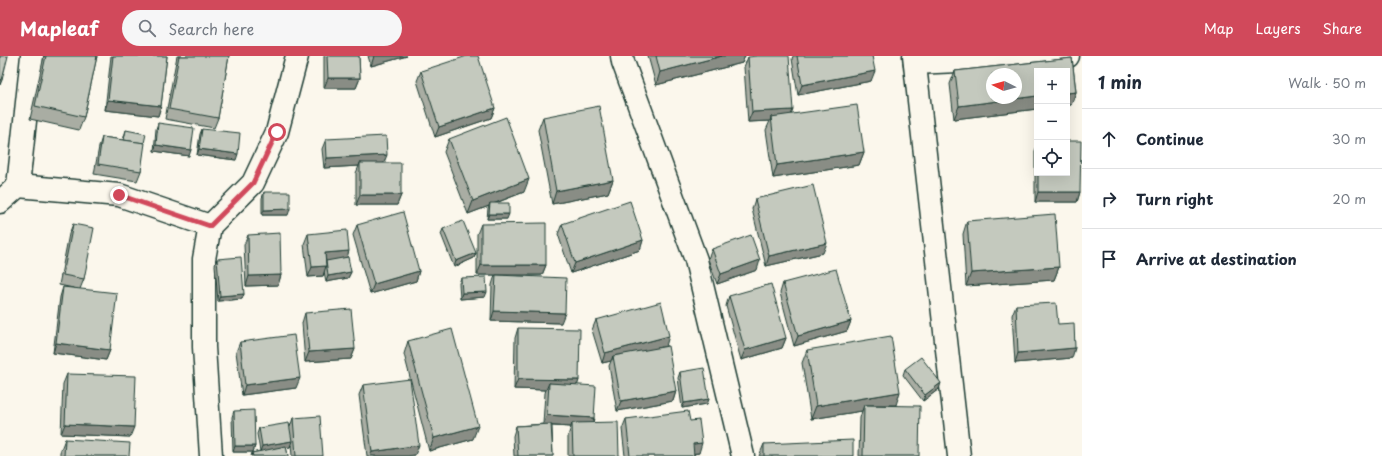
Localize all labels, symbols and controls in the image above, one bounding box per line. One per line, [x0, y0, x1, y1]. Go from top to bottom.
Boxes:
search box [122, 10, 402, 46]
text: Mapleaf [20, 14, 98, 42]
icon: search [136, 17, 158, 39]
text: Search here [168, 17, 254, 40]
text: Map [1204, 18, 1234, 39]
text: Layers [1256, 18, 1301, 39]
text: Share [1323, 18, 1362, 39]
north arrow [986, 68, 1022, 104]
map controls [1034, 68, 1070, 176]
button: + [1034, 68, 1070, 104]
text: 1 min [1098, 69, 1142, 95]
text: Walk · 50 m [1288, 73, 1366, 92]
button: − [1034, 104, 1070, 140]
route start [268, 123, 286, 141]
text: Continue [1136, 127, 1204, 150]
icon: ahead [1098, 128, 1120, 150]
text: 30 m [1332, 129, 1366, 148]
button: locate [1034, 140, 1070, 176]
route end [110, 186, 128, 204]
text: Turn right [1136, 187, 1213, 210]
icon: right [1098, 188, 1120, 210]
text: 20 m [1332, 189, 1366, 208]
text: Arrive at destination [1136, 247, 1297, 270]
icon: arrive [1098, 248, 1120, 270]

